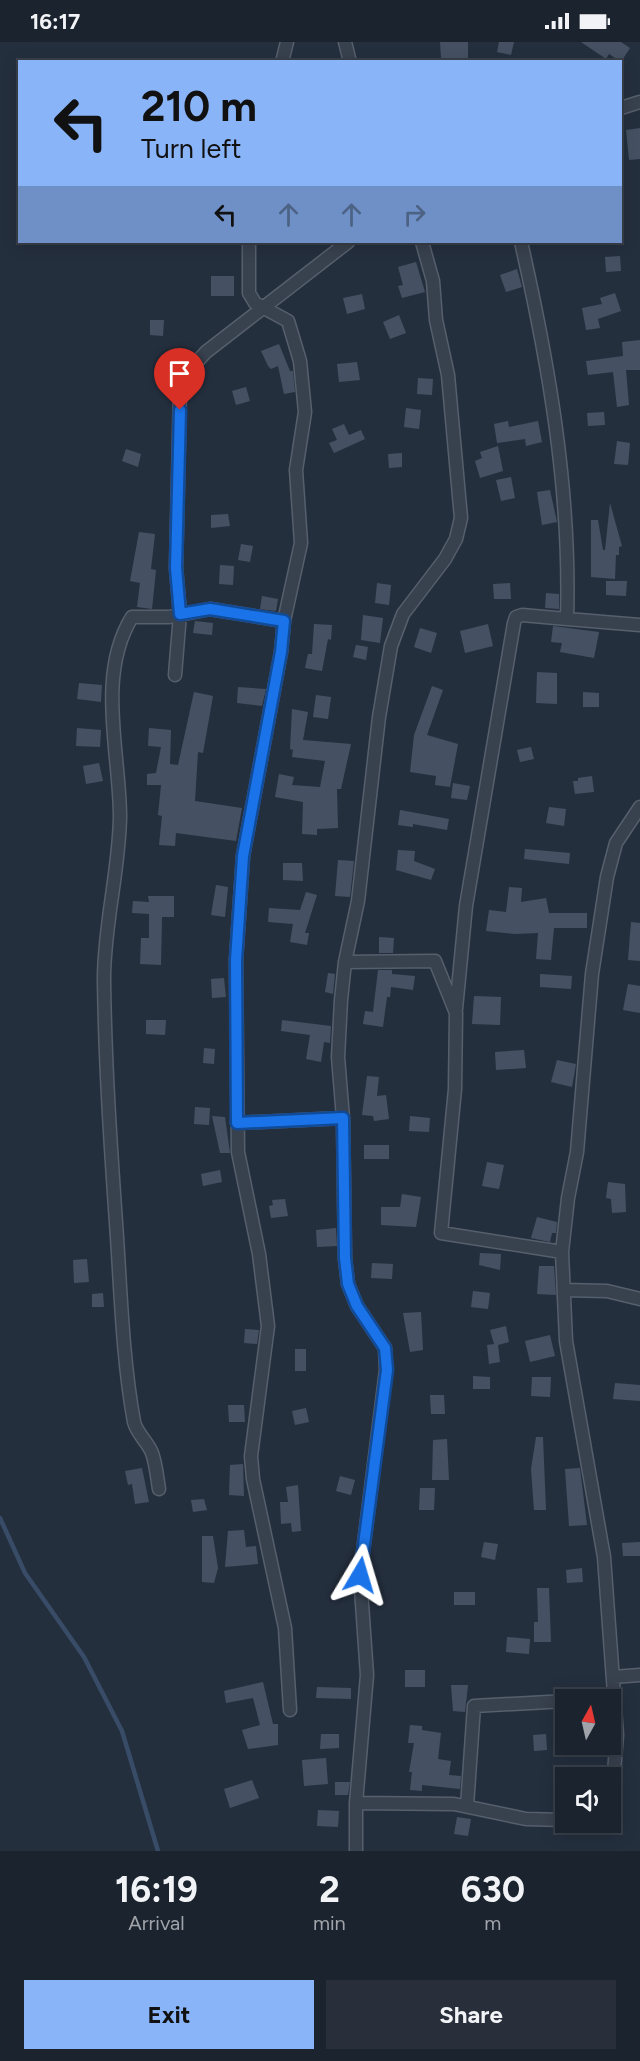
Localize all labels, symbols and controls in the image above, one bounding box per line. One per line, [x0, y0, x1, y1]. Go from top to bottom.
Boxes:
text: 16:17 [30, 8, 80, 35]
text: 210 m [141, 81, 257, 132]
icon: left [42, 84, 120, 162]
text: Turn left [141, 132, 241, 165]
icon: left [209, 198, 242, 231]
icon: ahead [272, 198, 305, 231]
icon: ahead [335, 198, 368, 231]
icon: right [398, 198, 431, 231]
pin [154, 348, 205, 410]
icon: arrive [163, 357, 196, 390]
position arrow [328, 1543, 392, 1607]
north arrow [555, 1689, 621, 1755]
map controls [555, 1689, 621, 1833]
button: sound [555, 1767, 621, 1833]
text: 16:19 [115, 1868, 198, 1911]
text: 2 [319, 1868, 340, 1911]
text: 630 [461, 1868, 525, 1911]
text: Arrival [128, 1911, 185, 1935]
text: min [313, 1911, 346, 1935]
text: m [484, 1911, 501, 1935]
button: Exit [24, 1980, 314, 2049]
button: Share [326, 1980, 616, 2049]

